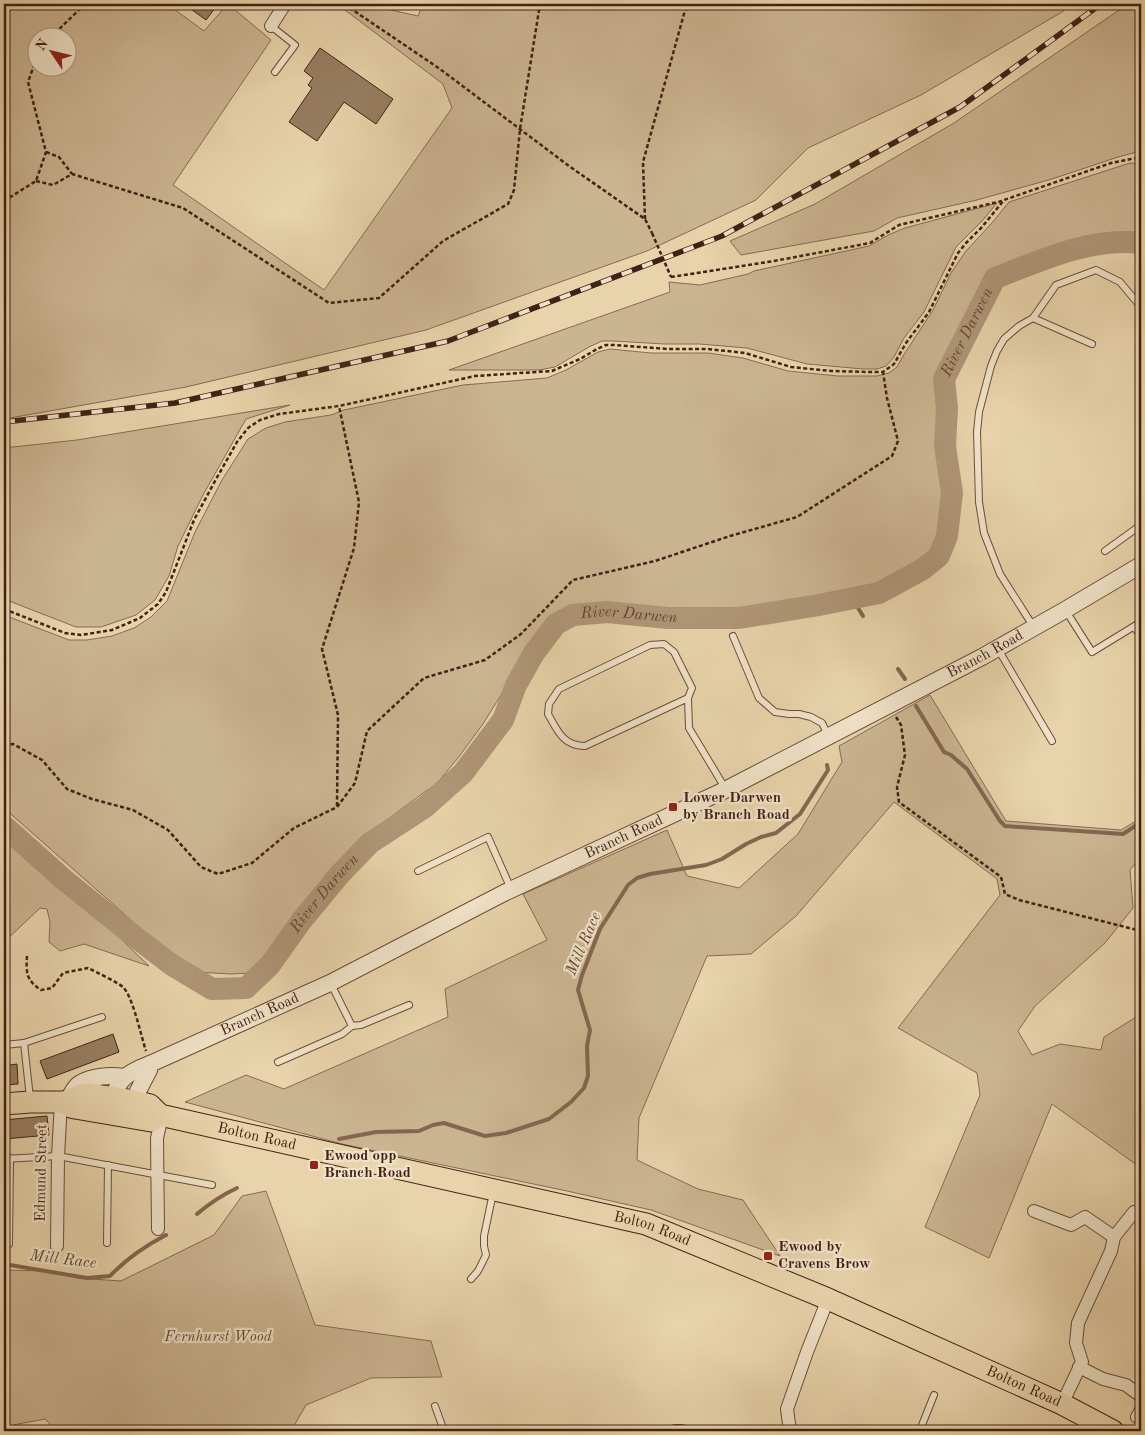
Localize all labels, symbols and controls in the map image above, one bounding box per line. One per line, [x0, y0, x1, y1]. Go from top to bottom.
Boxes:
north arrow [28, 28, 78, 78]
text: N [33, 36, 51, 54]
water label: River Darwen [938, 286, 997, 380]
water label: River Darwen [579, 604, 677, 626]
street label: Branch Road [945, 628, 1026, 681]
place label: Lower Darwen by Branch Road [683, 791, 790, 823]
marker: Lower Darwen by Branch Road [667, 801, 679, 813]
street label: Branch Road [582, 812, 665, 862]
water label: River Darwen [287, 851, 362, 937]
water label: Mill Race [563, 910, 605, 979]
street label: Branch Road [218, 990, 302, 1039]
street label: Bolton Road [216, 1121, 298, 1153]
street label: Edmund Street [34, 1124, 50, 1222]
place label: Ewood opp Branch Road [324, 1149, 411, 1181]
marker: Ewood opp Branch Road [308, 1159, 320, 1171]
street label: Bolton Road [612, 1209, 693, 1249]
place label: Ewood by Cravens Brow [778, 1240, 871, 1272]
water label: Mill Race [28, 1248, 98, 1272]
marker: Ewood by Cravens Brow [762, 1250, 774, 1262]
park label: Fernhurst Wood [163, 1330, 273, 1345]
street label: Bolton Road [984, 1363, 1063, 1410]

